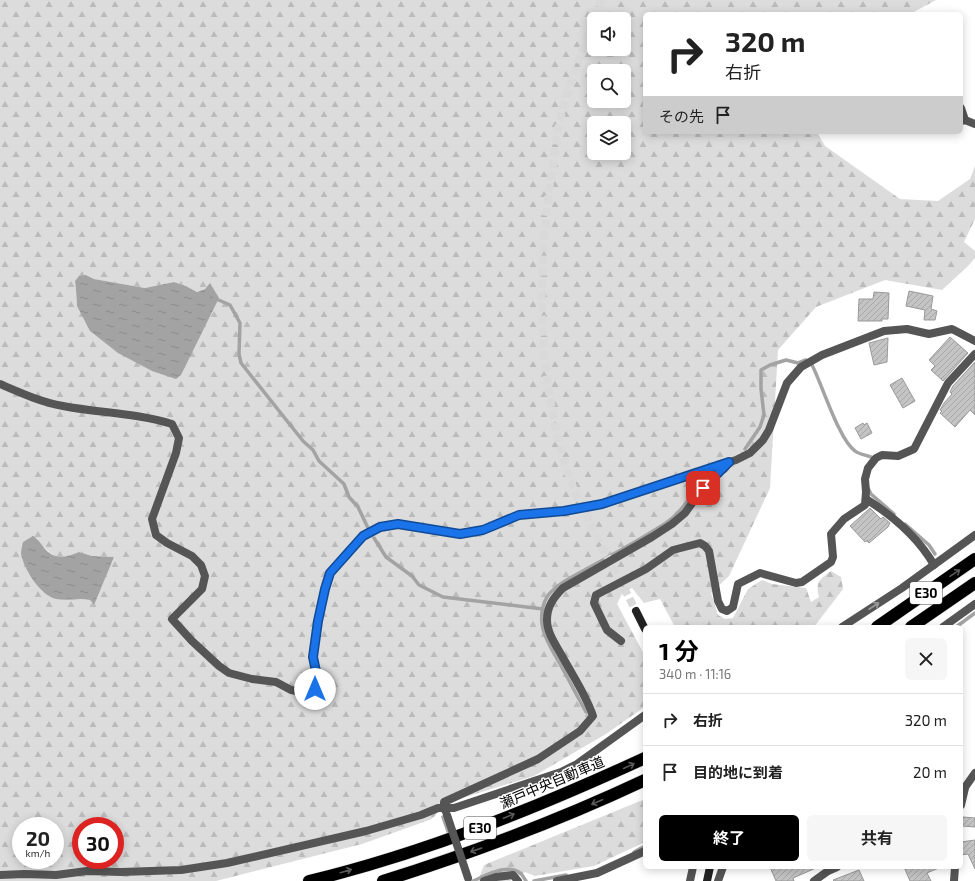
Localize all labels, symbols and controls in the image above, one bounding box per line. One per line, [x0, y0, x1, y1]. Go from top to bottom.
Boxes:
map controls [587, 12, 631, 160]
button: sound [587, 12, 631, 56]
text: 320 m [725, 24, 806, 58]
icon: right [659, 28, 711, 80]
text: 右折 [725, 61, 761, 83]
button: search [587, 64, 631, 108]
icon: arrive [712, 104, 734, 126]
text: その先 [659, 107, 704, 125]
button: layers [587, 116, 631, 160]
pin [686, 471, 720, 505]
icon: arrive [692, 477, 714, 499]
one-way arrow [949, 569, 960, 577]
road number: E30 [910, 582, 942, 604]
one-way arrow [869, 602, 880, 610]
text: 1 分 [659, 636, 699, 665]
button: close [905, 638, 947, 680]
text: 340 m · 11:16 [659, 666, 731, 682]
position arrow [294, 668, 336, 710]
icon: right [659, 709, 681, 731]
text: 右折 [693, 711, 723, 729]
text: 320 m [905, 711, 947, 729]
street label: 瀬戸中央自動車道 [497, 752, 607, 812]
icon: arrive [659, 761, 681, 783]
one-way arrow [623, 762, 635, 769]
text: 目的地に到着 [693, 763, 783, 781]
text: 20 m [913, 763, 947, 781]
one-way arrow [591, 798, 603, 806]
one-way arrow [503, 812, 515, 820]
button: 終了 [659, 815, 799, 861]
button: 共有 [807, 815, 947, 861]
speed limit sign: 30 [72, 817, 124, 869]
road number: E30 [464, 817, 496, 839]
text: 20 [26, 826, 50, 850]
text: km/h [26, 847, 50, 859]
one-way arrow [470, 847, 483, 854]
one-way arrow [340, 867, 353, 874]

